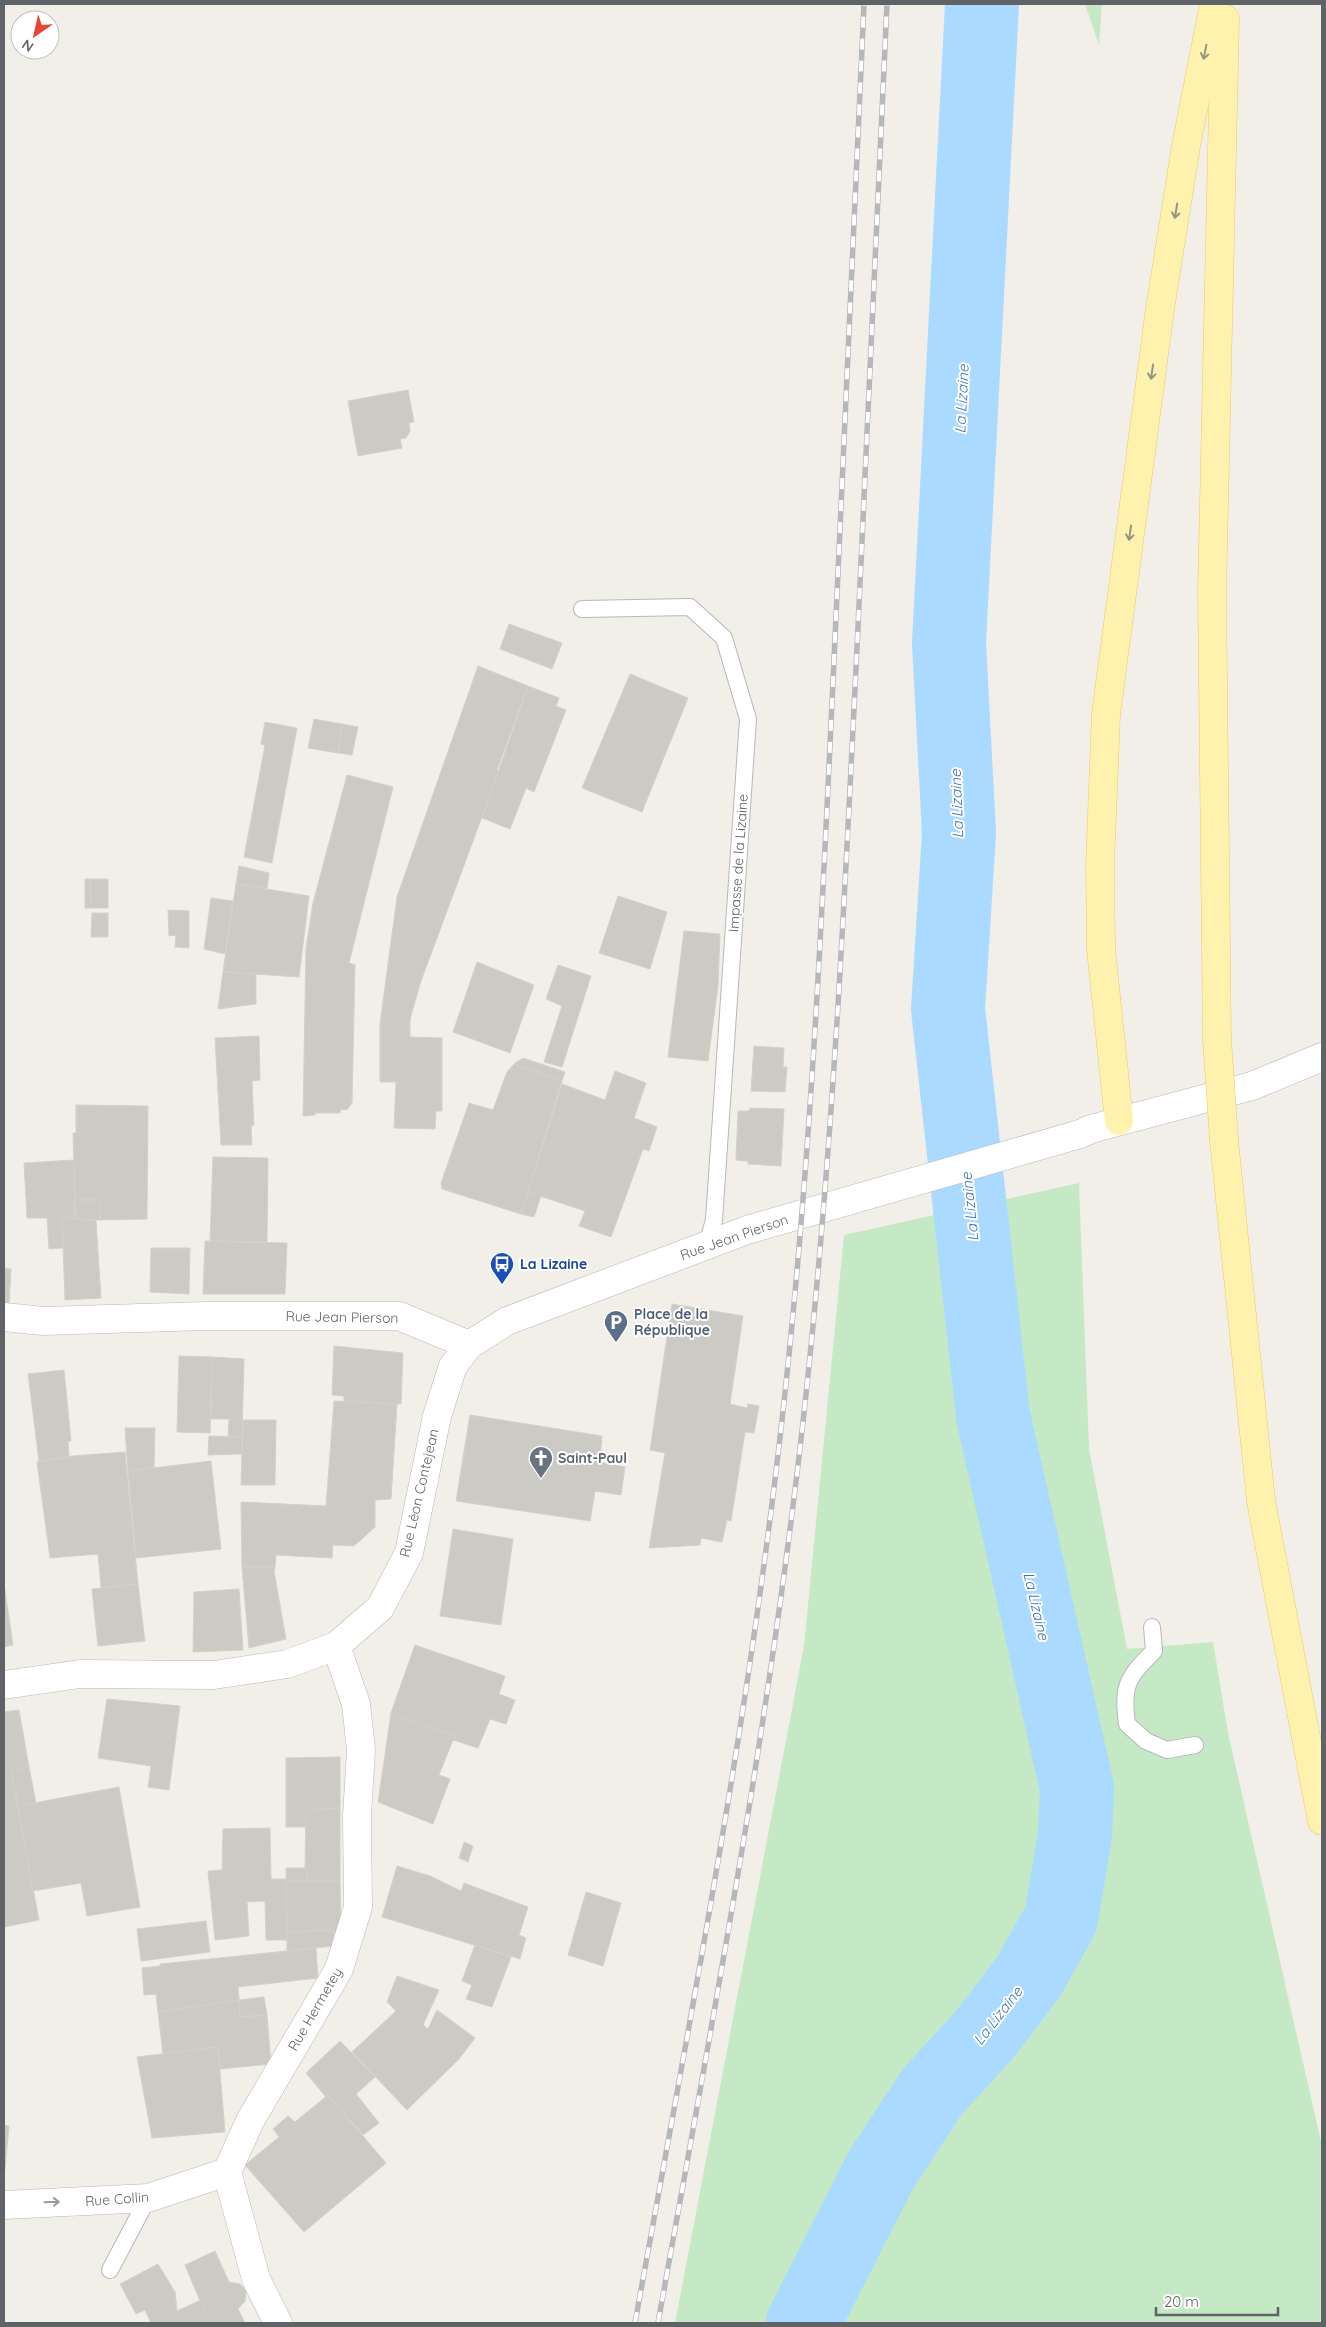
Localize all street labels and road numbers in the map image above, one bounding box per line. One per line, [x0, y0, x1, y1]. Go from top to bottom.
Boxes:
street label: Impasse de la Lizaine [724, 793, 752, 933]
street label: Rue Jean Pierson [678, 1210, 790, 1264]
street label: Rue Jean Pierson [285, 1307, 399, 1327]
street label: Rue Léon Contejean [395, 1427, 443, 1559]
street label: Rue Hermetey [284, 1964, 346, 2054]
street label: Rue Collin [84, 2188, 150, 2210]

